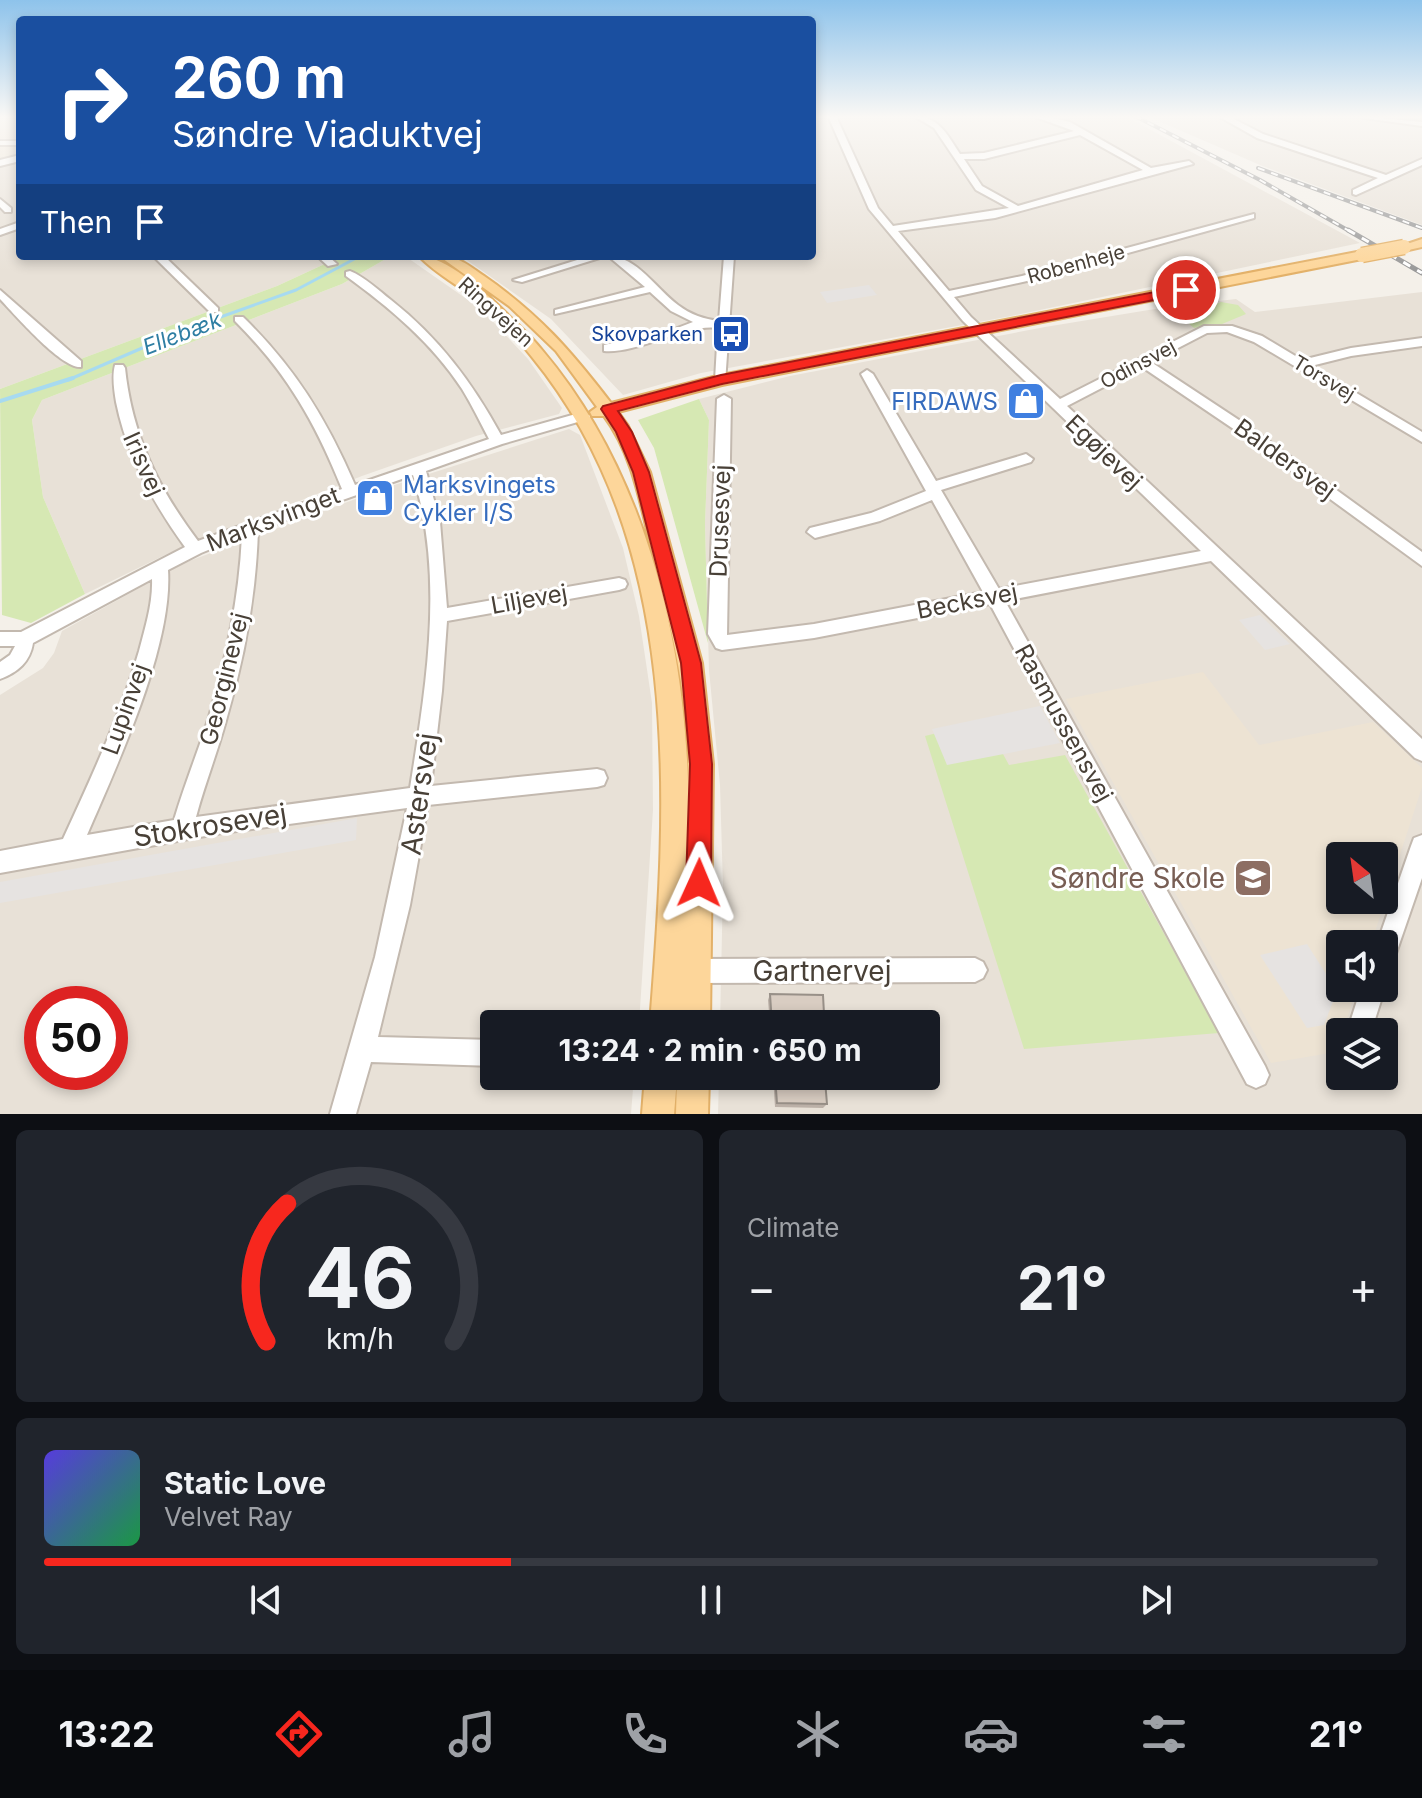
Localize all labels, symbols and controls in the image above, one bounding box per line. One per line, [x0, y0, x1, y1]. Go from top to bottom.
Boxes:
text: 260 m [172, 44, 346, 112]
icon: right [40, 48, 144, 152]
text: Søndre Viaduktvej [172, 112, 483, 156]
icon: arrive [128, 200, 172, 244]
text: Then [40, 204, 112, 240]
street label: Robenheje [1024, 239, 1128, 289]
pin [1152, 256, 1220, 324]
icon: arrive [1164, 268, 1208, 312]
street label: Ringvejen [454, 272, 538, 352]
water label: Ellebæk [139, 306, 226, 360]
bus stop icon: Skovparken [710, 313, 752, 355]
place label: Skovparken [591, 322, 703, 346]
street label: Odinsvej [1096, 334, 1180, 394]
street label: Torsvej [1288, 350, 1360, 406]
shop icon: FIRDAWS [1005, 380, 1047, 422]
place label: FIRDAWS [891, 387, 998, 416]
street label: Egøjevej [1060, 408, 1148, 496]
street label: Baldersvej [1229, 413, 1341, 505]
street label: Irisvej [117, 427, 171, 501]
street label: Drusesvej [704, 464, 736, 578]
place label: Marksvingets Cykler I/S [403, 470, 556, 527]
shop icon: Marksvingets Cykler I/S [354, 477, 396, 519]
street label: Marksvinget [202, 480, 344, 558]
street label: Becksvej [914, 577, 1020, 625]
street label: Liljevej [488, 578, 570, 620]
street label: Georginevej [193, 610, 255, 748]
street label: Rasmussensvej [1009, 639, 1119, 807]
street label: Lupinvej [95, 659, 155, 759]
street label: Astersvej [394, 731, 444, 857]
street label: Stokrosevej [131, 796, 289, 854]
position arrow [657, 841, 741, 925]
north arrow [1326, 842, 1398, 914]
map controls [1326, 842, 1398, 1090]
school or university icon: Søndre Skole [1232, 857, 1274, 899]
place label: Søndre Skole [1050, 861, 1225, 895]
button: sound [1326, 930, 1398, 1002]
street label: Gartnervej [753, 954, 891, 988]
speed limit sign: 50 [24, 986, 128, 1090]
button: layers [1326, 1018, 1398, 1090]
text: 13:24 · 2 min · 650 m [558, 1032, 862, 1068]
text: Climate [747, 1212, 839, 1243]
text: 46 [304, 1227, 415, 1328]
text: 21° [1017, 1252, 1108, 1324]
text: − [747, 1261, 776, 1315]
text: + [1349, 1261, 1378, 1315]
text: km/h [326, 1321, 393, 1356]
text: Static Love [164, 1465, 326, 1501]
text: Velvet Ray [164, 1501, 293, 1532]
icon: previous [244, 1578, 288, 1622]
icon: pause [689, 1578, 733, 1622]
icon: next [1134, 1578, 1178, 1622]
icon: directions [271, 1706, 327, 1762]
icon: music [444, 1706, 500, 1762]
icon: phone [617, 1706, 673, 1762]
icon: climate [790, 1706, 846, 1762]
icon: car [963, 1706, 1019, 1762]
icon: filters [1136, 1706, 1192, 1762]
text: 13:22 [58, 1712, 155, 1756]
text: 21° [1309, 1712, 1363, 1756]

